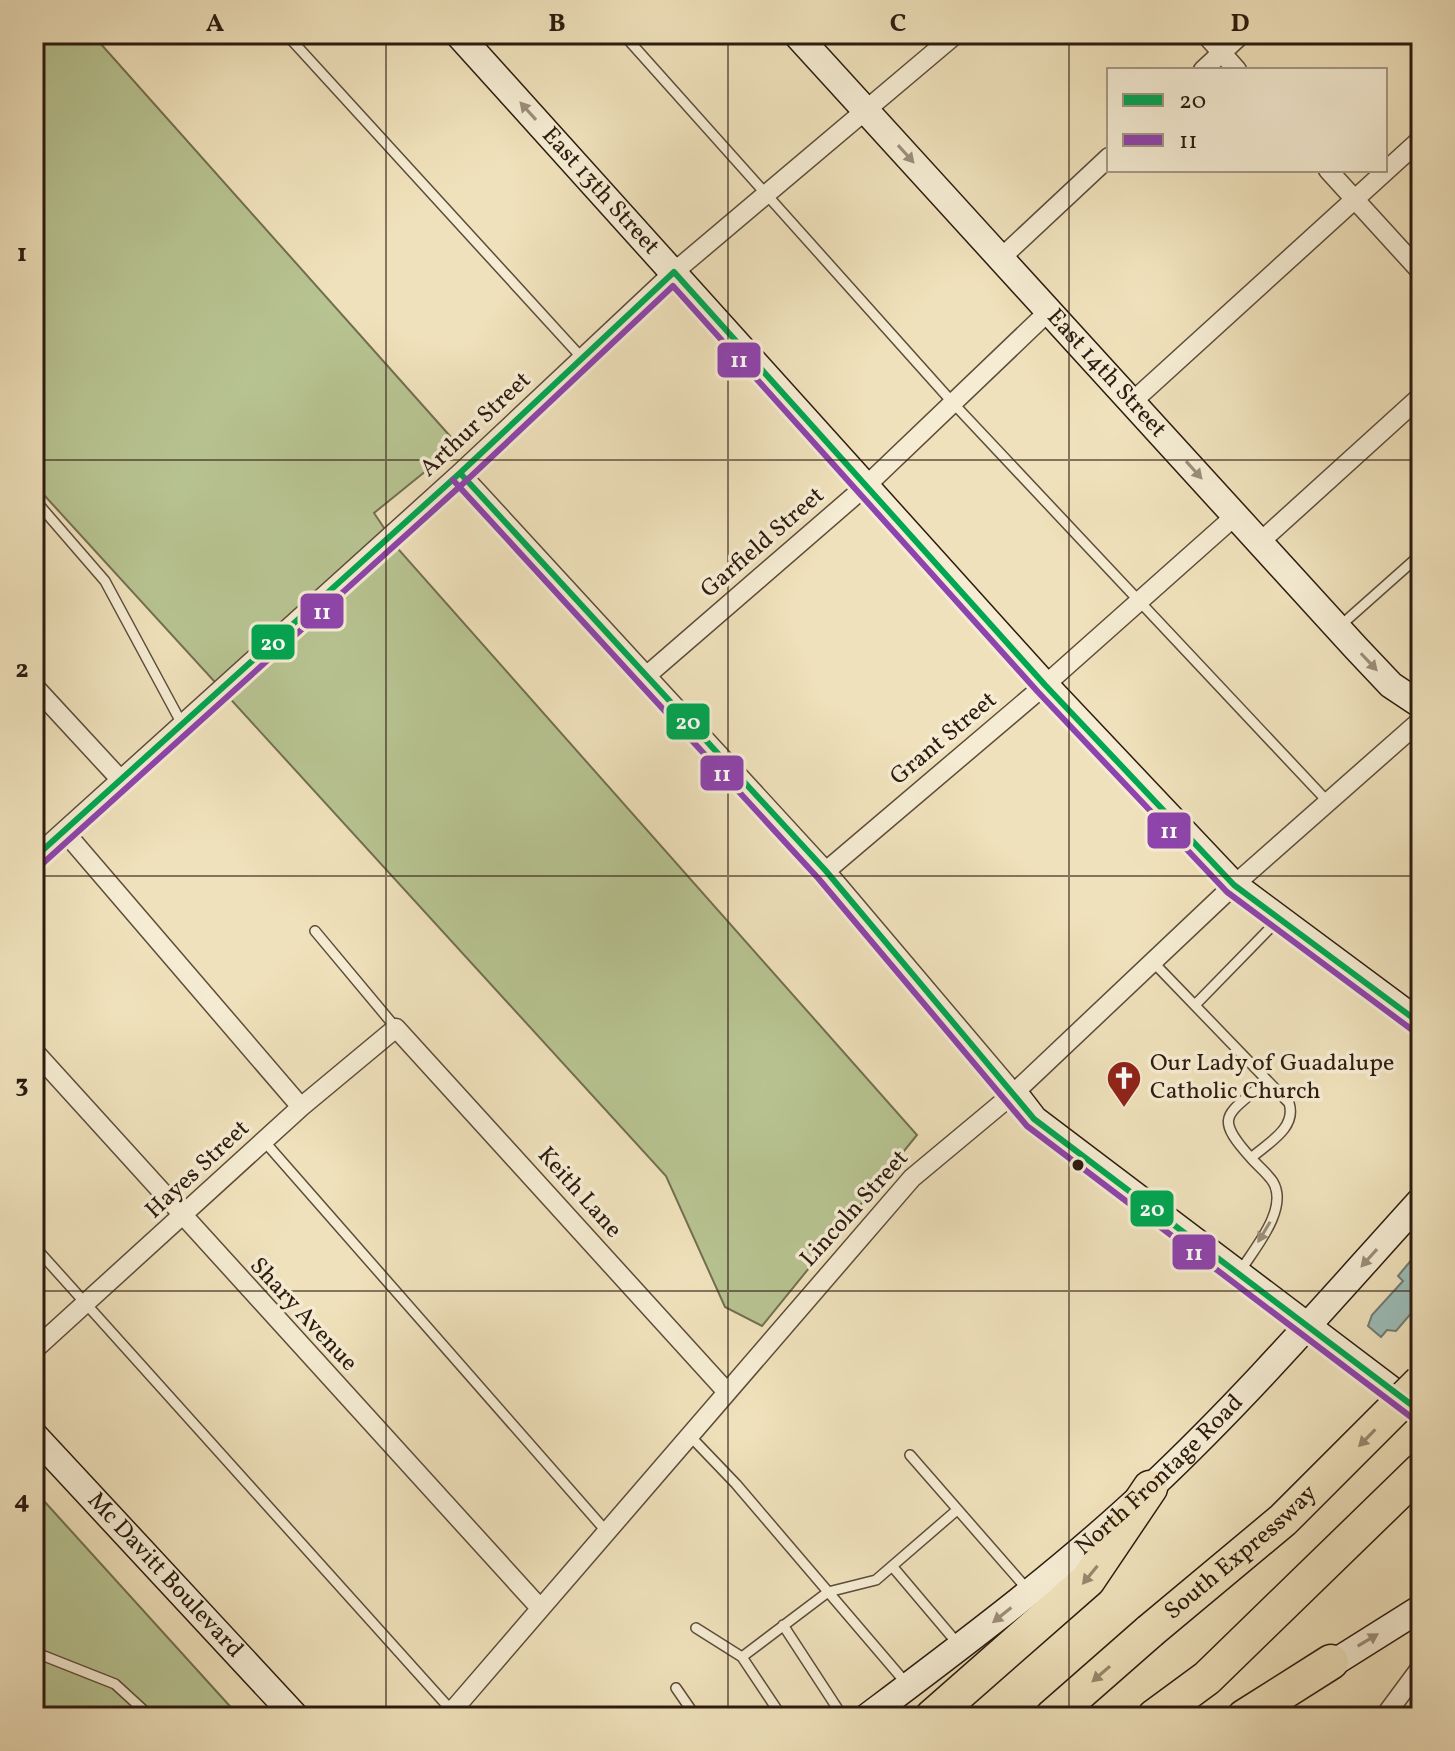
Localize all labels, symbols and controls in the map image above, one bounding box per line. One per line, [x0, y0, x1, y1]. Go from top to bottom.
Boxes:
text: A [206, 6, 225, 42]
text: B [548, 6, 566, 42]
text: C [890, 6, 906, 42]
text: D [1230, 6, 1250, 42]
legend [1107, 68, 1387, 172]
text: 20 [1179, 85, 1206, 119]
one-way arrow [519, 101, 537, 120]
street label: East 13th Street [533, 120, 667, 263]
text: 11 [1179, 125, 1198, 159]
one-way arrow [896, 144, 914, 163]
text: 1 [17, 236, 27, 272]
street label: East 14th Street [1038, 302, 1174, 446]
line badge: 11 [716, 341, 762, 379]
text: 11 [730, 346, 748, 377]
street label: Arthur Street [413, 364, 539, 486]
one-way arrow [1184, 460, 1202, 479]
street label: Garfield Street [694, 480, 832, 606]
line badge: 11 [299, 592, 345, 630]
text: 11 [313, 598, 331, 629]
line badge: 20 [250, 623, 296, 661]
text: 20 [261, 629, 285, 660]
text: 2 [15, 652, 29, 688]
one-way arrow [1360, 652, 1378, 671]
street label: Grant Street [883, 684, 1005, 794]
line badge: 20 [665, 702, 711, 741]
text: 20 [676, 708, 700, 739]
line badge: 11 [699, 754, 745, 792]
text: 11 [713, 760, 731, 791]
line badge: 11 [1146, 811, 1192, 850]
text: 11 [1160, 817, 1178, 848]
place label: Our Lady of Guadalupe Catholic Church [1150, 1047, 1394, 1109]
church icon: Our Lady of Guadalupe Catholic Church [1105, 1059, 1143, 1109]
text: 3 [15, 1067, 29, 1103]
street label: Hayes Street [138, 1113, 258, 1227]
street label: Keith Lane [529, 1140, 629, 1246]
street label: Lincoln Street [793, 1143, 917, 1275]
unlabelled marker [1070, 1157, 1086, 1173]
line badge: 20 [1129, 1189, 1175, 1228]
text: 20 [1140, 1195, 1164, 1226]
one-way arrow [1257, 1220, 1271, 1243]
line badge: 11 [1171, 1233, 1217, 1271]
text: 11 [1185, 1239, 1203, 1270]
one-way arrow [1360, 1248, 1378, 1267]
street label: Shary Avenue [241, 1250, 365, 1380]
street label: North Frontage Road [1068, 1387, 1252, 1564]
one-way arrow [1358, 1428, 1376, 1447]
street label: South Expressway [1157, 1478, 1325, 1629]
text: 4 [14, 1483, 30, 1519]
street label: Mc Davitt Boulevard [79, 1485, 250, 1666]
one-way arrow [1083, 1565, 1099, 1585]
one-way arrow [992, 1606, 1012, 1622]
one-way arrow [1357, 1633, 1379, 1647]
one-way arrow [1091, 1665, 1111, 1682]

